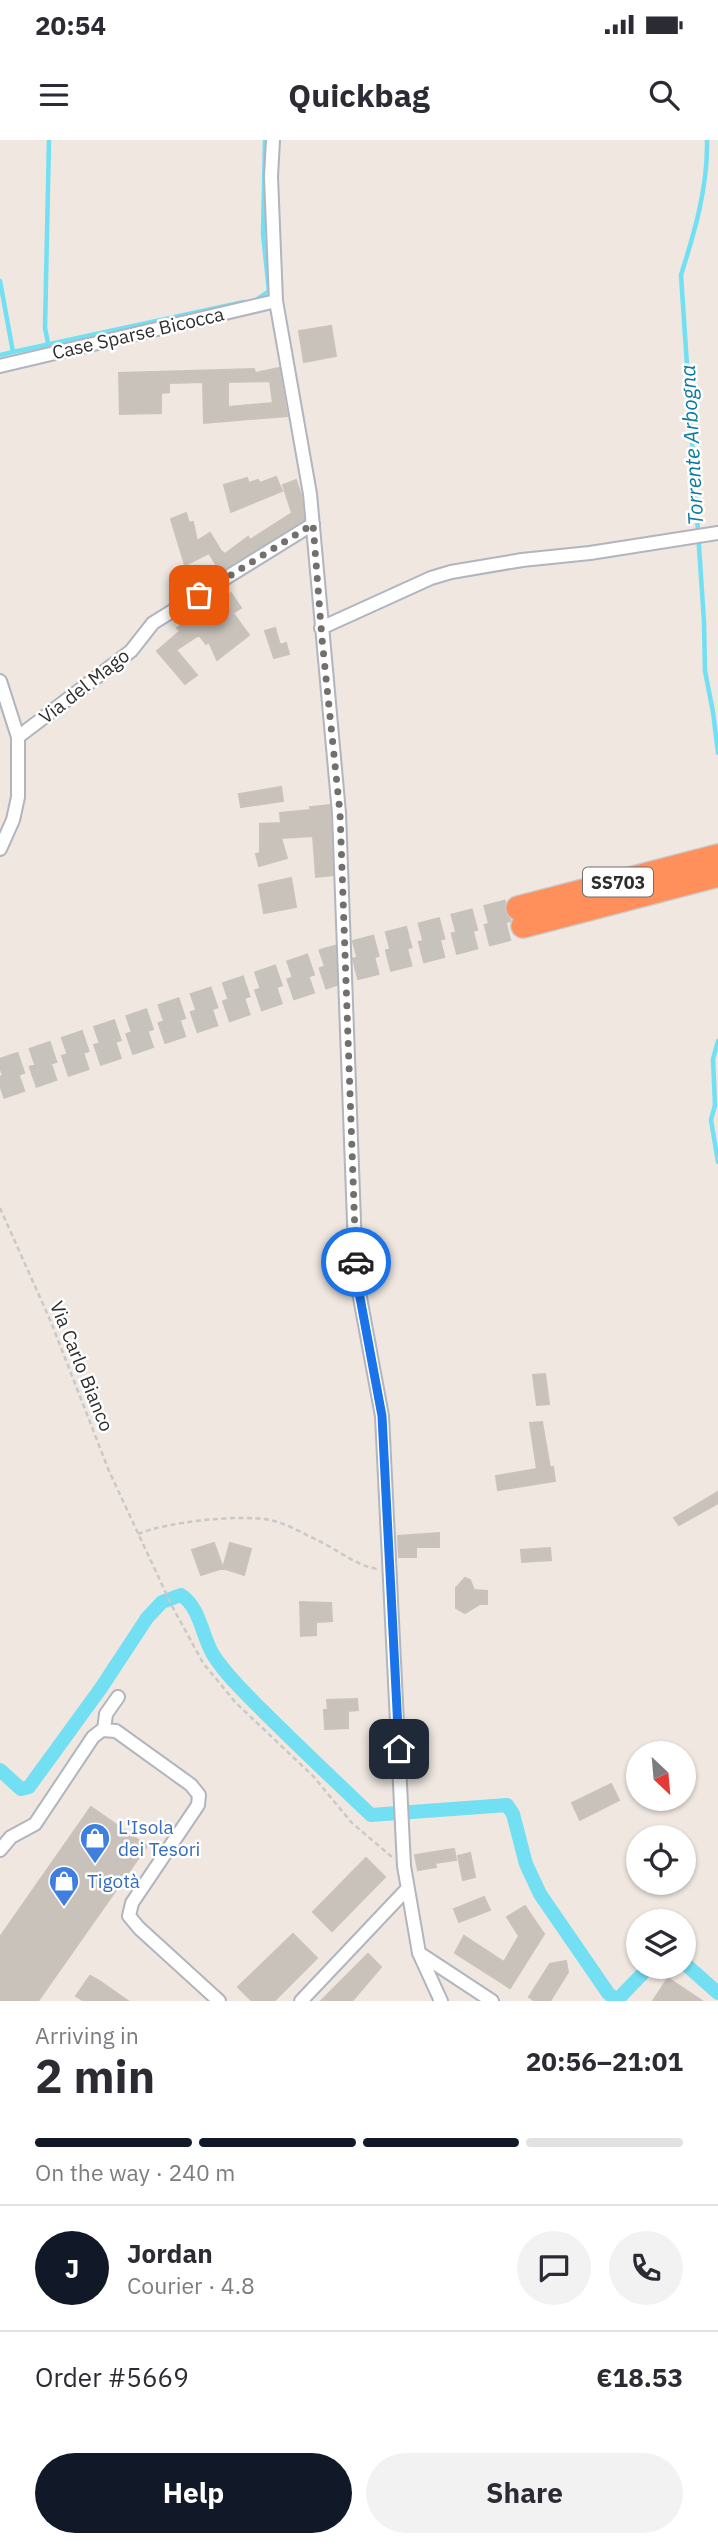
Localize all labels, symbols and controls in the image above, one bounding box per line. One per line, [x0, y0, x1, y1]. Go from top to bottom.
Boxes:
text: 20:54 [35, 8, 106, 42]
text: Quickbag [288, 74, 430, 116]
icon: menu [35, 76, 73, 114]
icon: search [645, 76, 683, 114]
street label: Case Sparse Bicocca [50, 302, 226, 364]
water label: Torrente Arbogna [673, 364, 709, 526]
pin [169, 565, 229, 625]
icon: bag [180, 576, 218, 614]
street label: Via del Mago [34, 643, 134, 729]
road number: SS703 [583, 868, 653, 896]
courier [321, 1227, 391, 1297]
icon: car [337, 1243, 375, 1281]
street label: Via Carlo Bianco [45, 1297, 119, 1435]
pin [369, 1719, 429, 1779]
icon: home [380, 1730, 418, 1768]
north arrow [626, 1741, 696, 1811]
map controls [626, 1741, 696, 1979]
place label: L'Isola dei Tesori [118, 1815, 200, 1861]
shop icon: L'Isola dei Tesori [78, 1821, 112, 1865]
button: locate [626, 1825, 696, 1895]
shop icon: Tigotà [47, 1864, 81, 1908]
place label: Tigotà [87, 1869, 140, 1893]
button: layers [626, 1909, 696, 1979]
text: Arriving in [35, 2020, 139, 2050]
text: 20:56–21:01 [526, 2044, 683, 2078]
text: 2 min [35, 2046, 155, 2106]
text: On the way · 240 m [35, 2157, 235, 2187]
button: chat [517, 2231, 591, 2305]
button: phone [609, 2231, 683, 2305]
text: Jordan [127, 2236, 213, 2270]
text: J [65, 2251, 79, 2285]
text: Courier · 4.8 [127, 2270, 255, 2300]
text: Order #5669 [35, 2360, 189, 2394]
text: €18.53 [596, 2360, 683, 2394]
button: Help [35, 2453, 352, 2533]
button: Share [366, 2453, 683, 2533]

